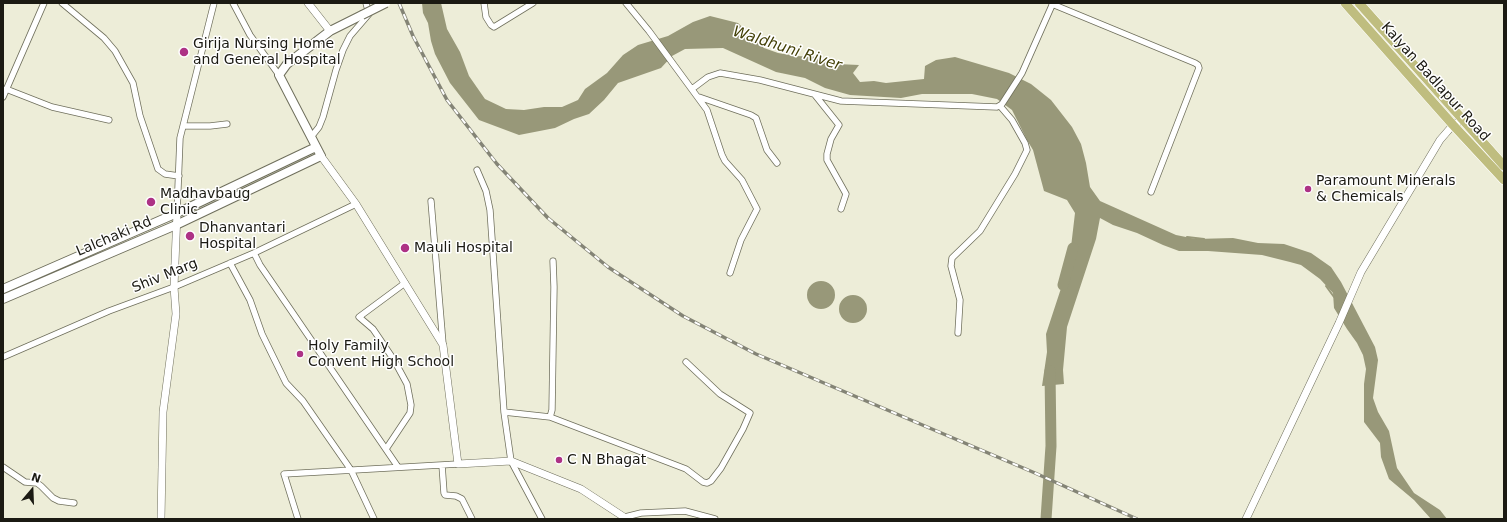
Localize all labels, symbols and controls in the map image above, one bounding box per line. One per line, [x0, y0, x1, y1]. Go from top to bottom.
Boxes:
street label: Kalyan Badlapur Road [1377, 19, 1493, 145]
water label: Waldhuni River [730, 23, 844, 75]
place label: Girija Nursing Home and General Hospital [193, 36, 341, 68]
marker: Girija Nursing Home and General Hospital [178, 46, 190, 58]
place label: Paramount Minerals & Chemicals [1316, 173, 1456, 206]
marker: Paramount Minerals & Chemicals [1303, 184, 1313, 194]
place label: Madhavbaug Clinic [160, 186, 251, 218]
marker: Madhavbaug Clinic [145, 196, 157, 208]
street label: Lalchaki Rd [74, 214, 154, 260]
place label: Dhanvantari Hospital [199, 220, 286, 252]
marker: Dhanvantari Hospital [184, 230, 196, 242]
place label: Mauli Hospital [414, 240, 513, 256]
marker: Mauli Hospital [399, 242, 411, 254]
street label: Shiv Marg [130, 255, 200, 297]
place label: Holy Family Convent High School [308, 338, 454, 370]
marker: Holy Family Convent High School [295, 349, 305, 359]
place label: C N Bhagat [567, 452, 646, 468]
marker: C N Bhagat [554, 455, 564, 465]
north arrow [12, 470, 52, 510]
text: N [30, 471, 43, 486]

